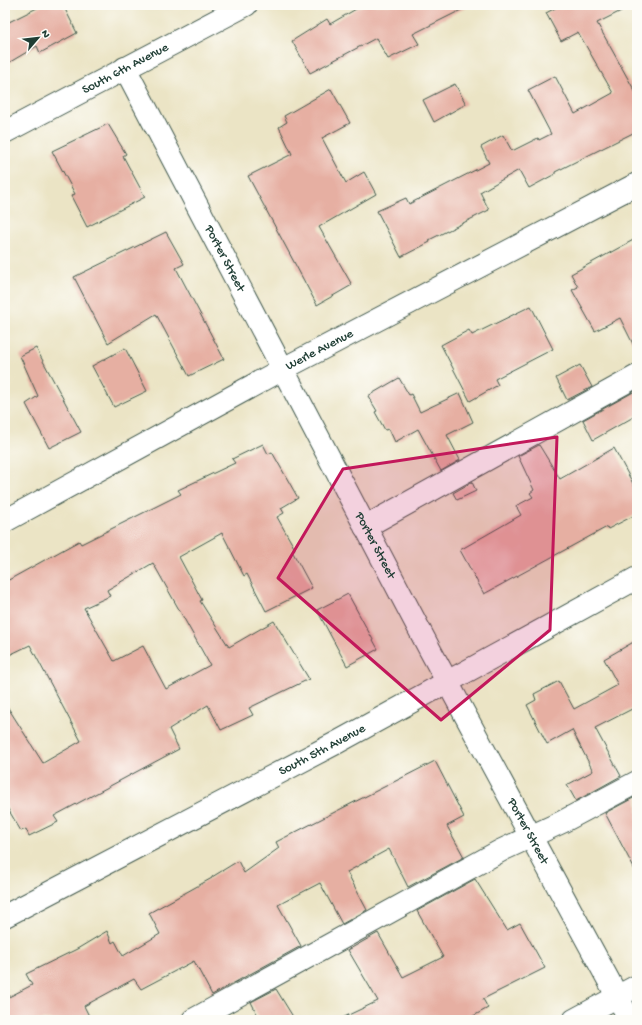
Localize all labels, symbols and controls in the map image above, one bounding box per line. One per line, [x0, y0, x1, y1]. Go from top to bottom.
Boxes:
north arrow [18, 18, 58, 58]
text: N [38, 28, 52, 40]
street label: South 6th Avenue [80, 40, 171, 97]
street label: Porter Street [201, 222, 249, 296]
street label: Werle Avenue [283, 326, 356, 374]
street label: Porter Street [351, 509, 400, 583]
street label: South 5th Avenue [276, 721, 368, 779]
street label: Porter Street [503, 795, 553, 868]

